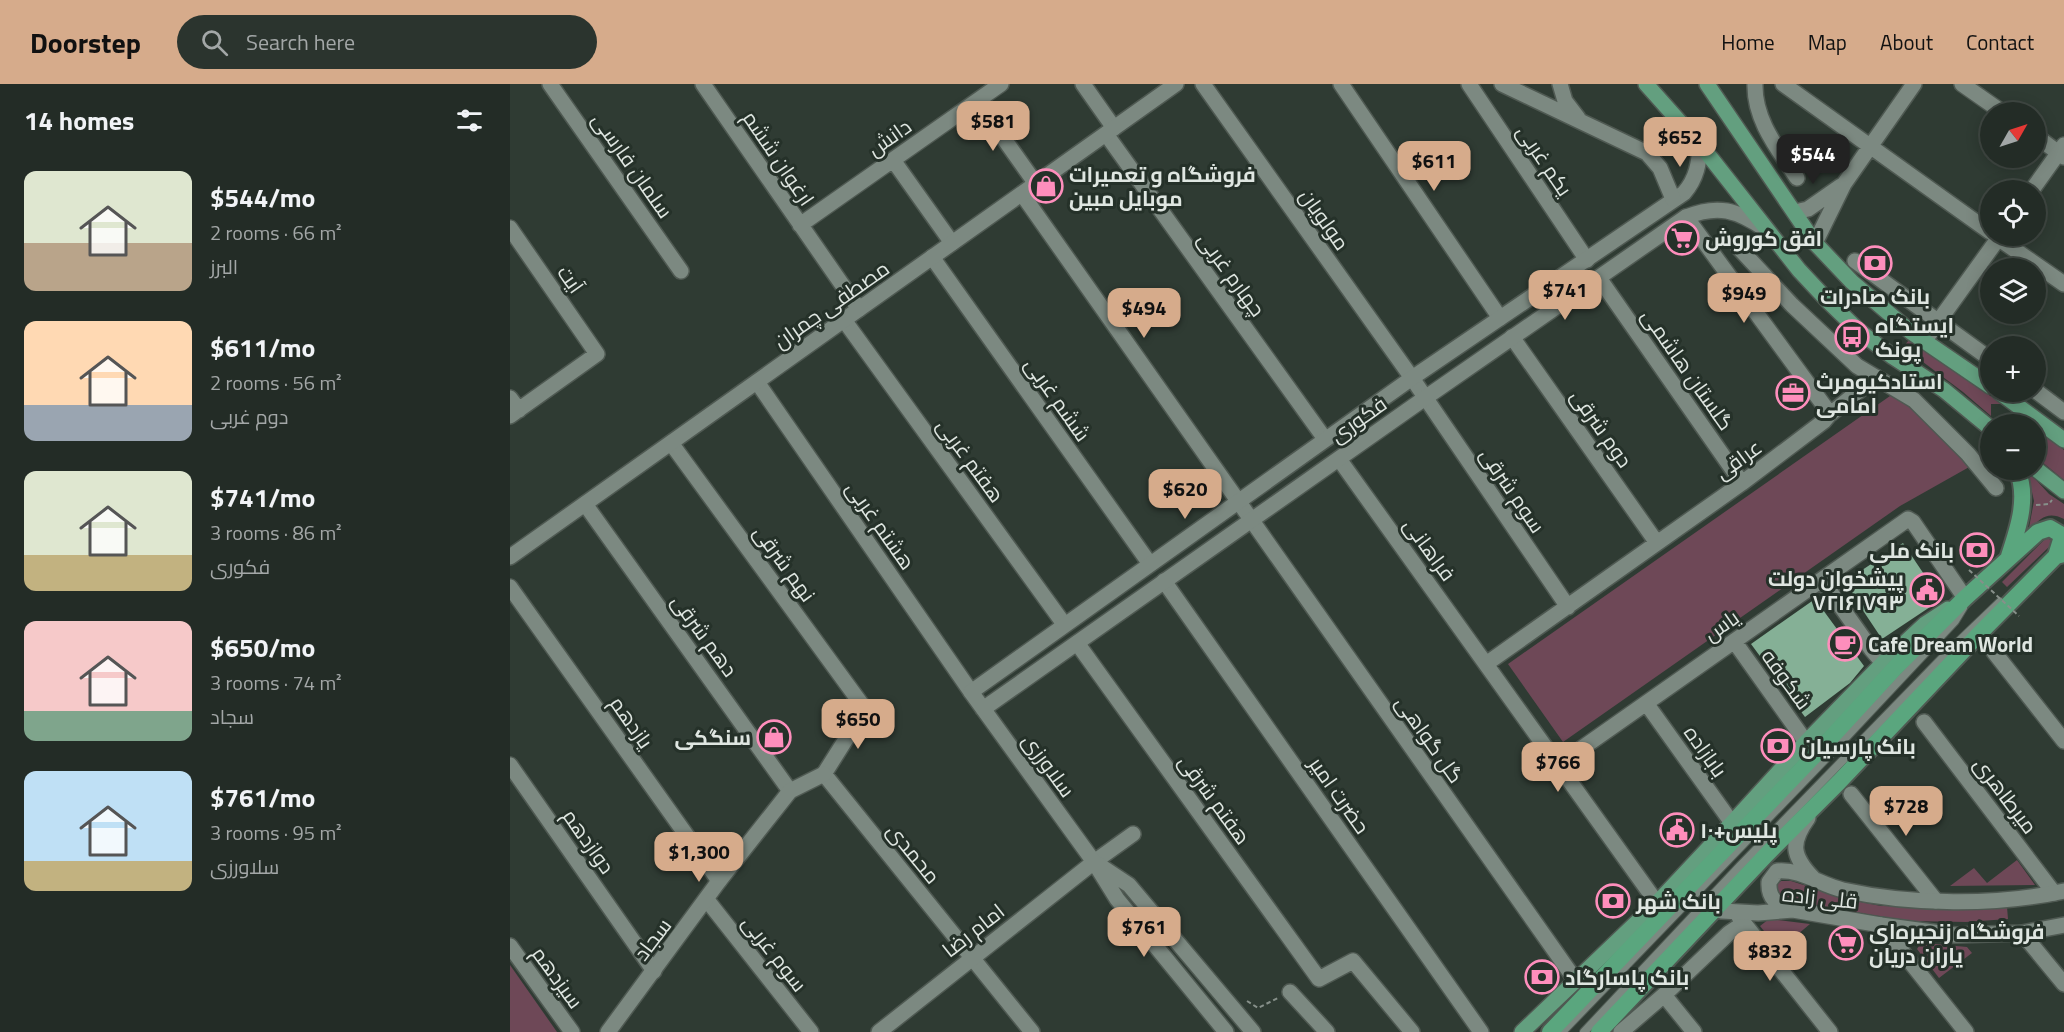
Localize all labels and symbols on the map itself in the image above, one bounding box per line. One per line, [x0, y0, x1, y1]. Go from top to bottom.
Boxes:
pin: $581 [957, 101, 1029, 152]
north arrow [1980, 102, 2046, 168]
street label: ارغوان ششم [735, 104, 823, 212]
street label: سلمان فارسی [585, 105, 681, 225]
street label: دانش [860, 110, 918, 164]
pin: $652 [1644, 117, 1716, 168]
street label: یکم غربی [1509, 118, 1581, 203]
pin: $544 [1777, 134, 1849, 185]
pin: $611 [1398, 141, 1470, 192]
place label: فروشگاه و تعمیرات موبایل مبین [1069, 158, 1256, 214]
shop icon: فروشگاه و تعمیرات موبایل مبین [1028, 168, 1064, 204]
street label: مولویان [1292, 181, 1358, 257]
supermarket icon: افق کوروش [1664, 220, 1700, 256]
place label: افق کوروش [1705, 222, 1822, 254]
street label: چهارم غربی [1190, 225, 1274, 323]
bank icon: بانک صادرات [1857, 245, 1893, 281]
street label: مصطفی چمران [766, 252, 896, 356]
street label: آیت [550, 258, 592, 300]
pin: $741 [1529, 270, 1601, 321]
pin: $949 [1708, 273, 1780, 324]
place label: بانک صادرات [1820, 280, 1930, 312]
pin: $494 [1108, 288, 1180, 339]
street label: گلستان هاشمی [1634, 301, 1742, 437]
place label: ایستگاه پونک [1875, 309, 1954, 365]
bus stop icon: ایستگاه پونک [1834, 319, 1870, 355]
street label: ششم غربی [1017, 350, 1099, 448]
place label: استادکیومرث امامی [1816, 365, 1943, 421]
office icon: استادکیومرث امامی [1775, 375, 1811, 411]
street label: دوم شرقی [1563, 382, 1641, 474]
street label: فکوری [1323, 388, 1393, 450]
street label: هفتم غربی [929, 411, 1013, 509]
street label: عراقی [1708, 431, 1768, 487]
street label: سوم شرقی [1472, 441, 1554, 539]
pin: $620 [1149, 469, 1221, 520]
street label: هشتم غربی [839, 474, 923, 576]
street label: فراهانی [1396, 511, 1464, 587]
street label: نهم شرقی [746, 518, 824, 608]
bank icon: بانک ملی [1959, 532, 1995, 568]
place label: بانک ملی [1869, 534, 1954, 566]
place label: پیشخوان دولت ۷۲۱۶۱۷۹۳ [1768, 562, 1904, 618]
public building icon: پیشخوان دولت ۷۲۱۶۱۷۹۳ [1909, 572, 1945, 608]
street label: دهم شرقی [664, 587, 746, 683]
street label: یاس [1697, 601, 1746, 649]
cafe icon: Cafe Dream World [1827, 626, 1863, 662]
place label: Cafe Dream World [1868, 628, 2033, 660]
street label: شکوفه [1754, 642, 1820, 716]
street label: یازدهم [602, 689, 662, 755]
street label: گل گواهی [1388, 689, 1472, 789]
pin: $650 [822, 699, 894, 750]
street label: بابازاده [1676, 718, 1736, 784]
shop icon: سنگکی [756, 719, 792, 755]
place label: سنگکی [674, 721, 751, 753]
street label: سلاورزی [1015, 726, 1083, 804]
bank icon: بانک پارسیان [1760, 728, 1796, 764]
place label: بانک پارسیان [1801, 730, 1916, 762]
pin: $766 [1522, 742, 1594, 793]
street label: هفتم شرقی [1171, 747, 1259, 851]
street label: حضرت امیر [1301, 749, 1378, 840]
street label: میرطاهری [1966, 750, 2046, 840]
pin: $728 [1870, 786, 1942, 837]
street label: دوازدهم [555, 802, 623, 880]
public building icon: پلیس+۱۰ [1659, 812, 1695, 848]
place label: پلیس+۱۰ [1700, 814, 1777, 846]
street label: محمدی [879, 816, 949, 890]
pin: $1,300 [650, 832, 748, 883]
street label: قلی زاده [1781, 877, 1859, 917]
bank icon: بانک شهر [1595, 883, 1631, 919]
place label: بانک شهر [1635, 885, 1721, 917]
street label: امام رضا [935, 895, 1011, 965]
pin: $761 [1108, 907, 1180, 958]
street label: سوم غربی [735, 908, 815, 998]
street label: سجاد [625, 911, 679, 967]
place label: فروشگاه زنجیره‌ای یاران دریان [1869, 915, 2044, 971]
supermarket icon: فروشگاه زنجیره‌ای یاران دریان [1828, 925, 1864, 961]
pin: $832 [1734, 931, 1806, 982]
street label: سیزدهم [524, 939, 592, 1015]
bank icon: بانک پاسارگاد [1524, 959, 1560, 995]
place label: بانک پاسارگاد [1565, 961, 1689, 993]

